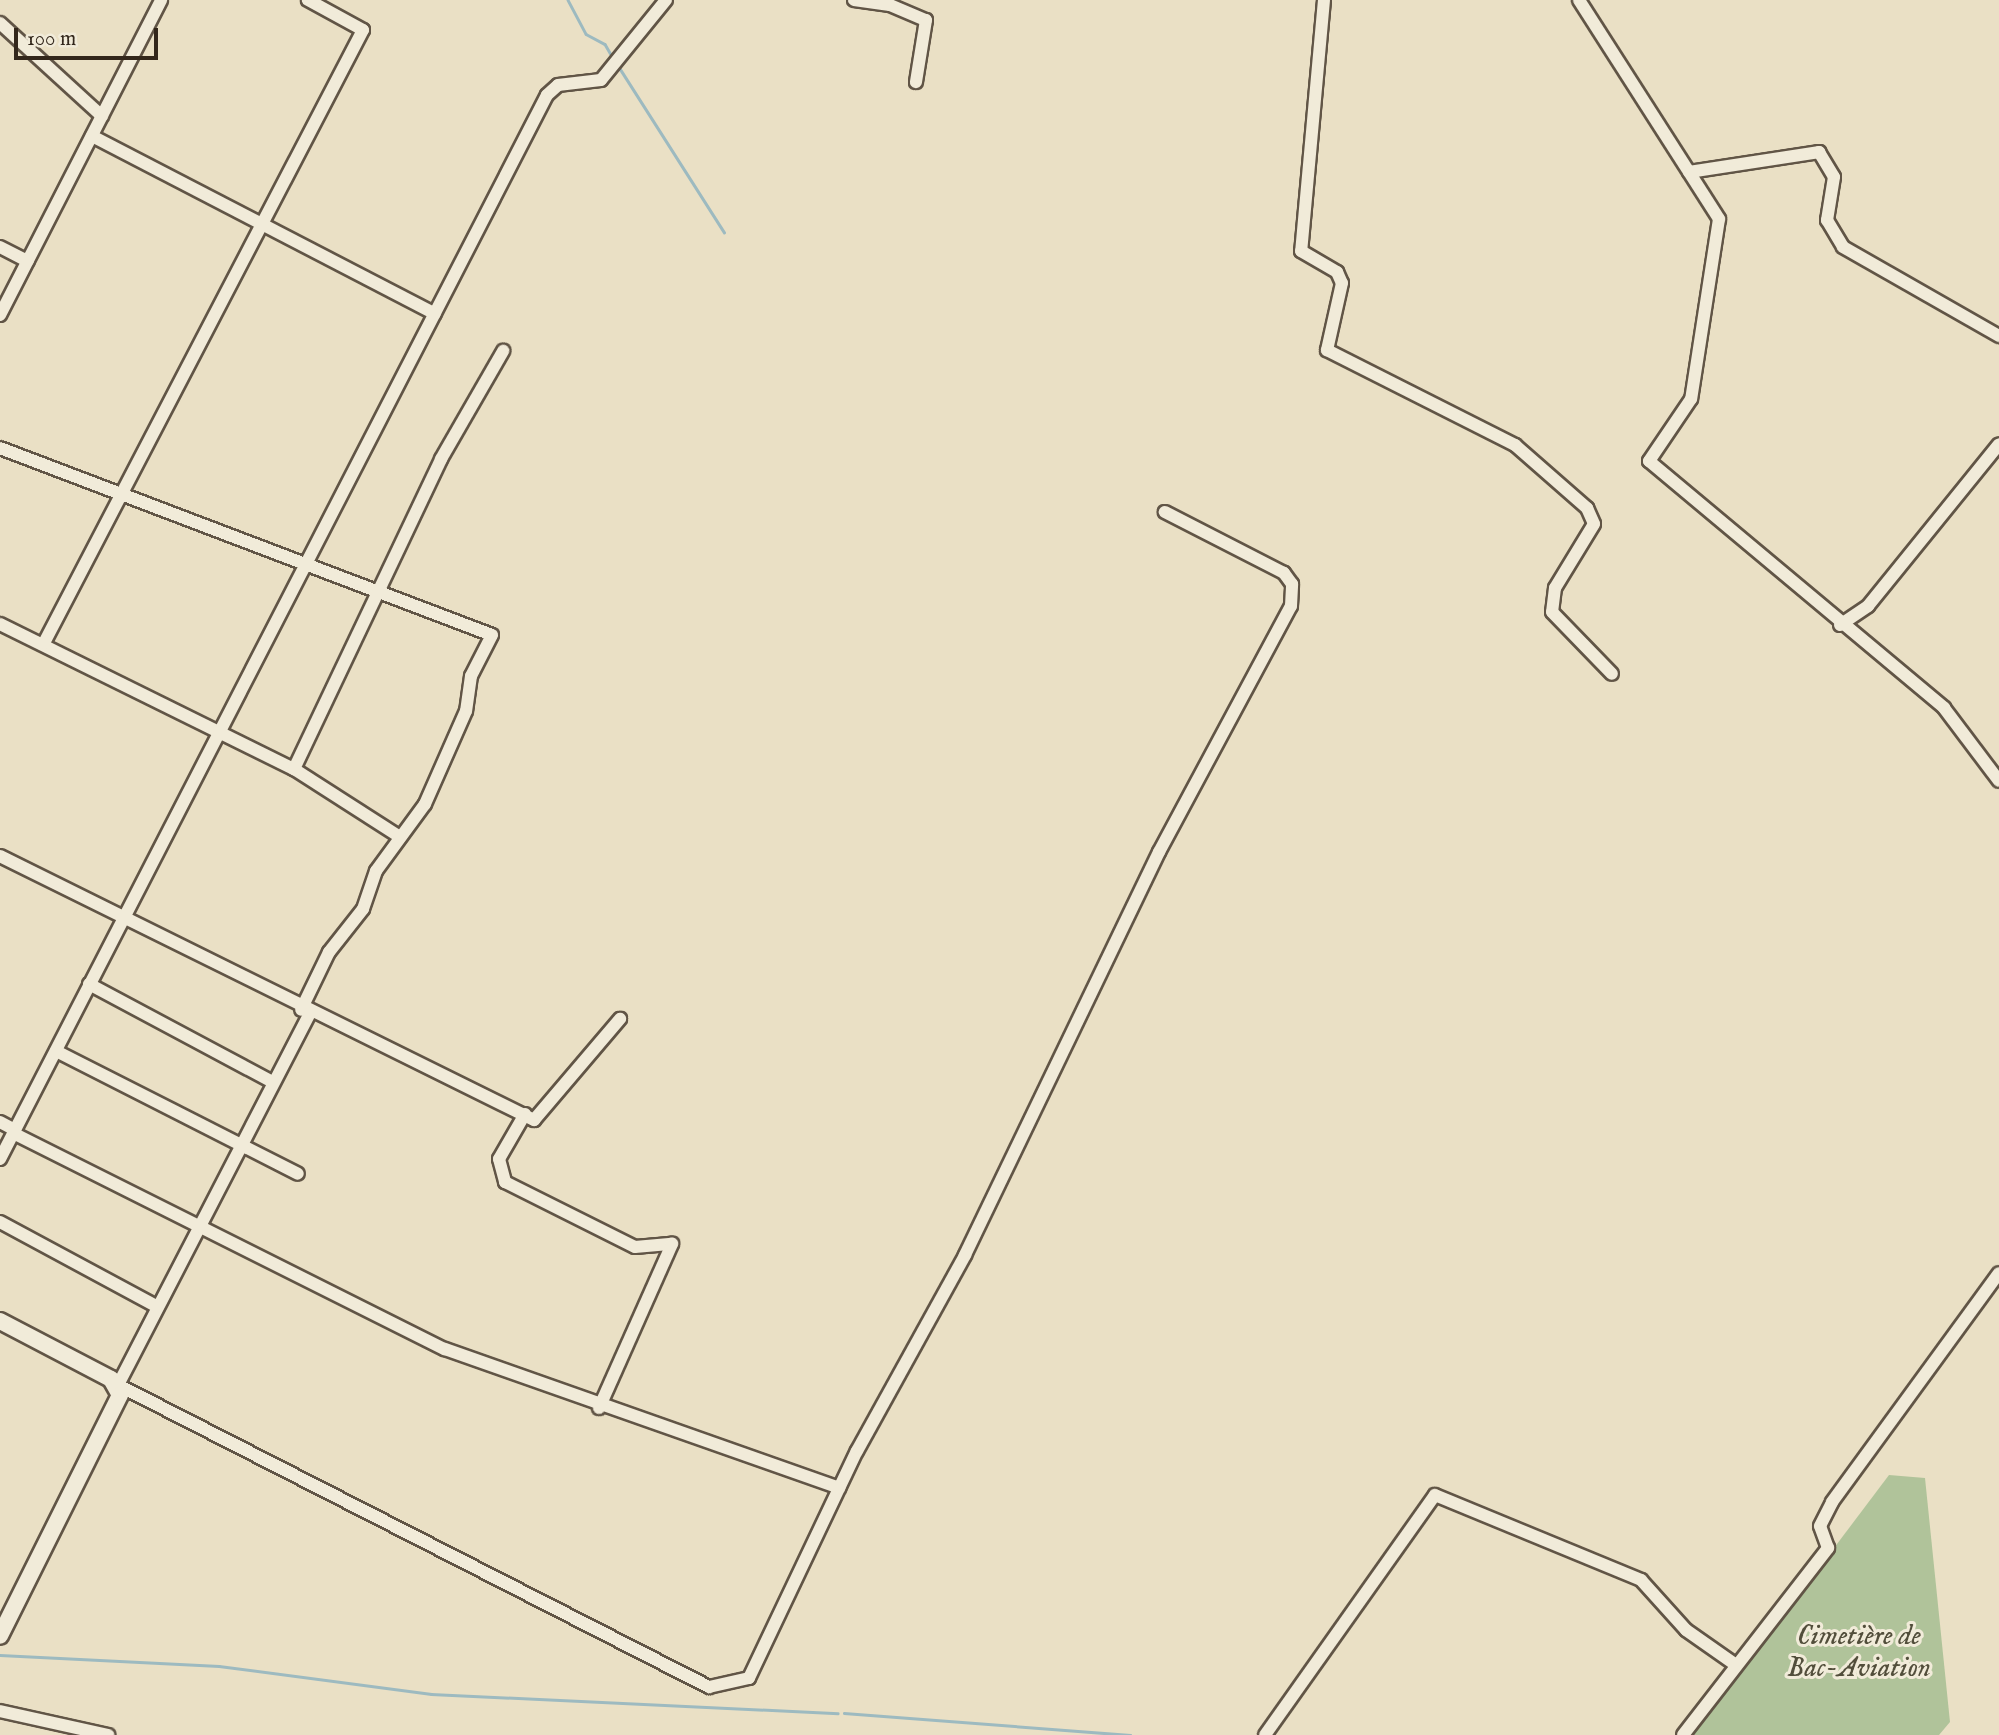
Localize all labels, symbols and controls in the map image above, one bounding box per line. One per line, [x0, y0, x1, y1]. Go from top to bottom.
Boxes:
scale bar [18, 14, 161, 58]
text: 100 m [27, 26, 76, 53]
park label: Cimetière de Bac-Aviation [1787, 1620, 1931, 1686]

